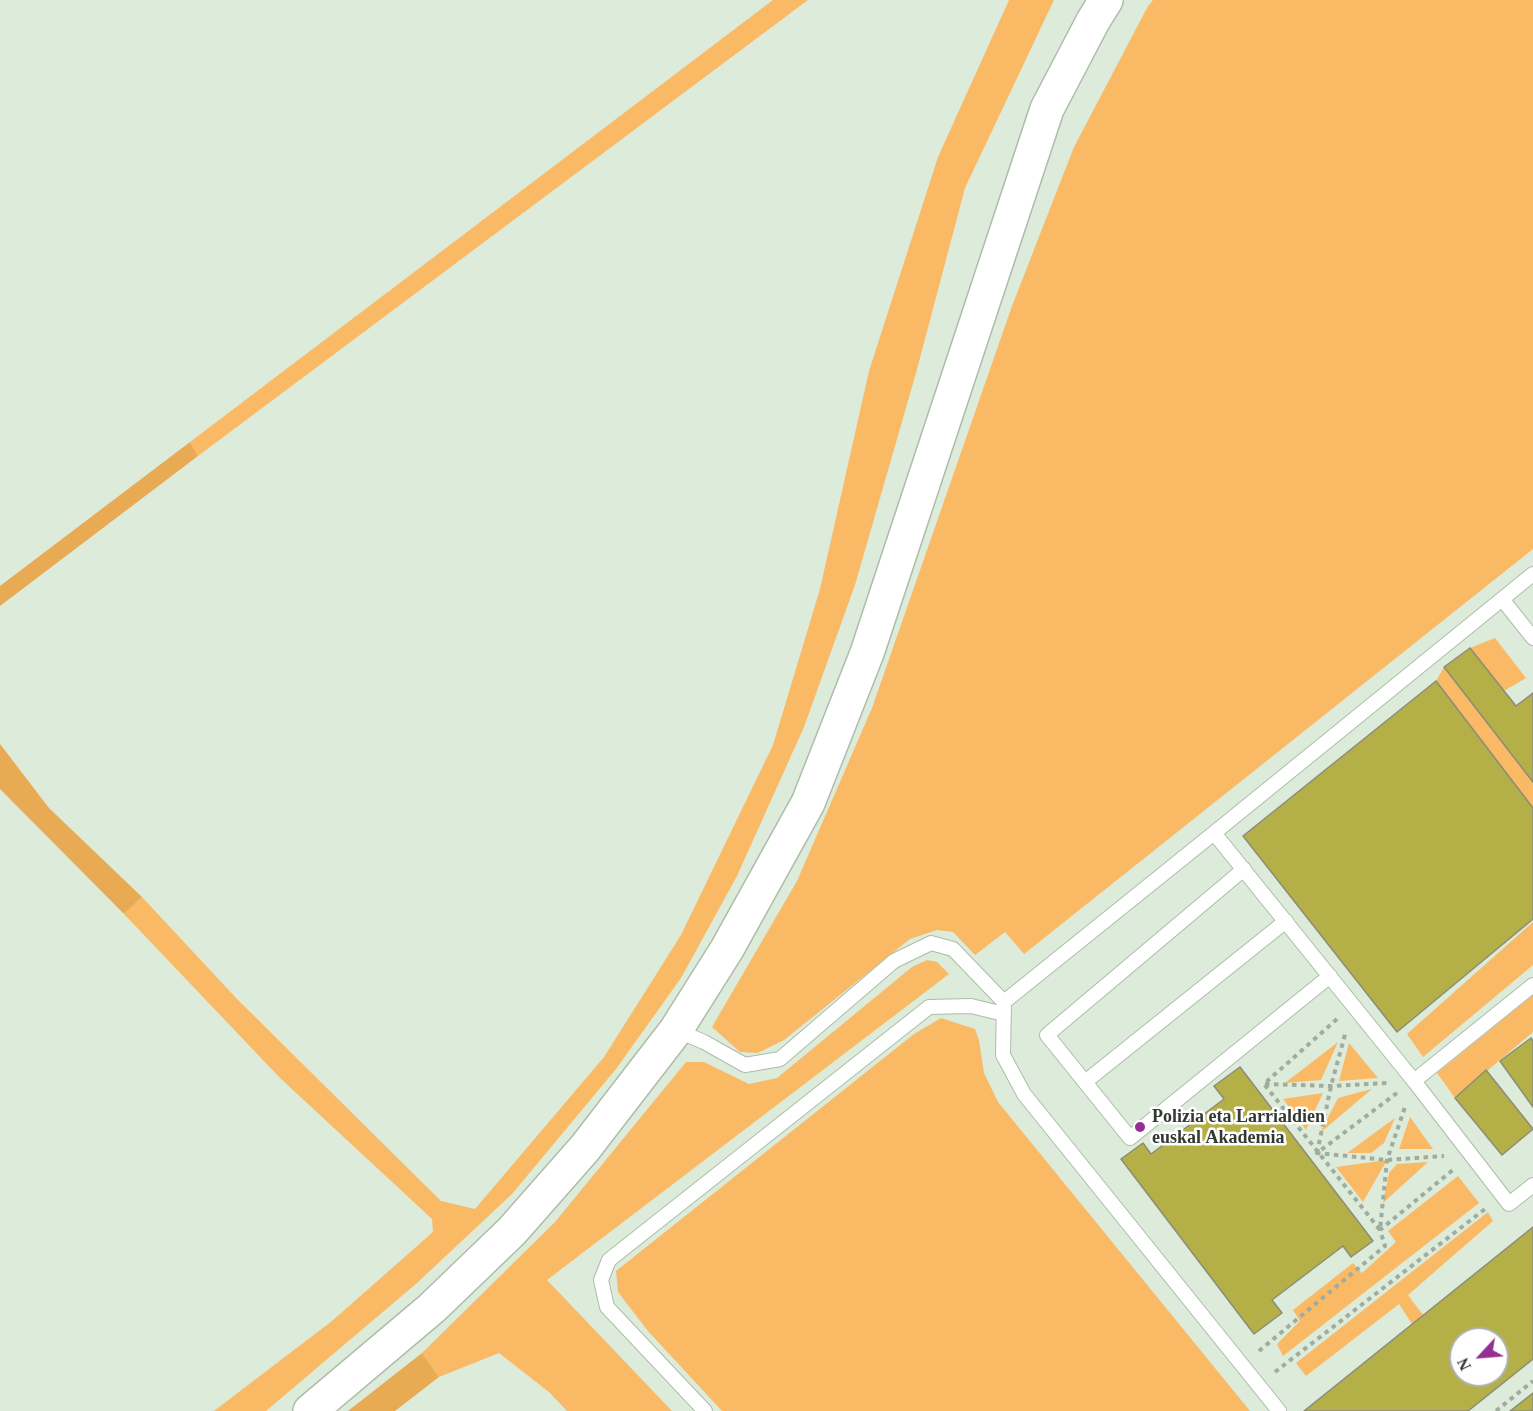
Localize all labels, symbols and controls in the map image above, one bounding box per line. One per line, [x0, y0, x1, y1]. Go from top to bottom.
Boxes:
place label: Polizia eta Larrialdien euskal Akademia [1152, 1106, 1325, 1148]
marker: Polizia eta Larrialdien euskal Akademia [1133, 1120, 1147, 1134]
north arrow [1449, 1327, 1509, 1387]
text: N [1454, 1355, 1474, 1373]

